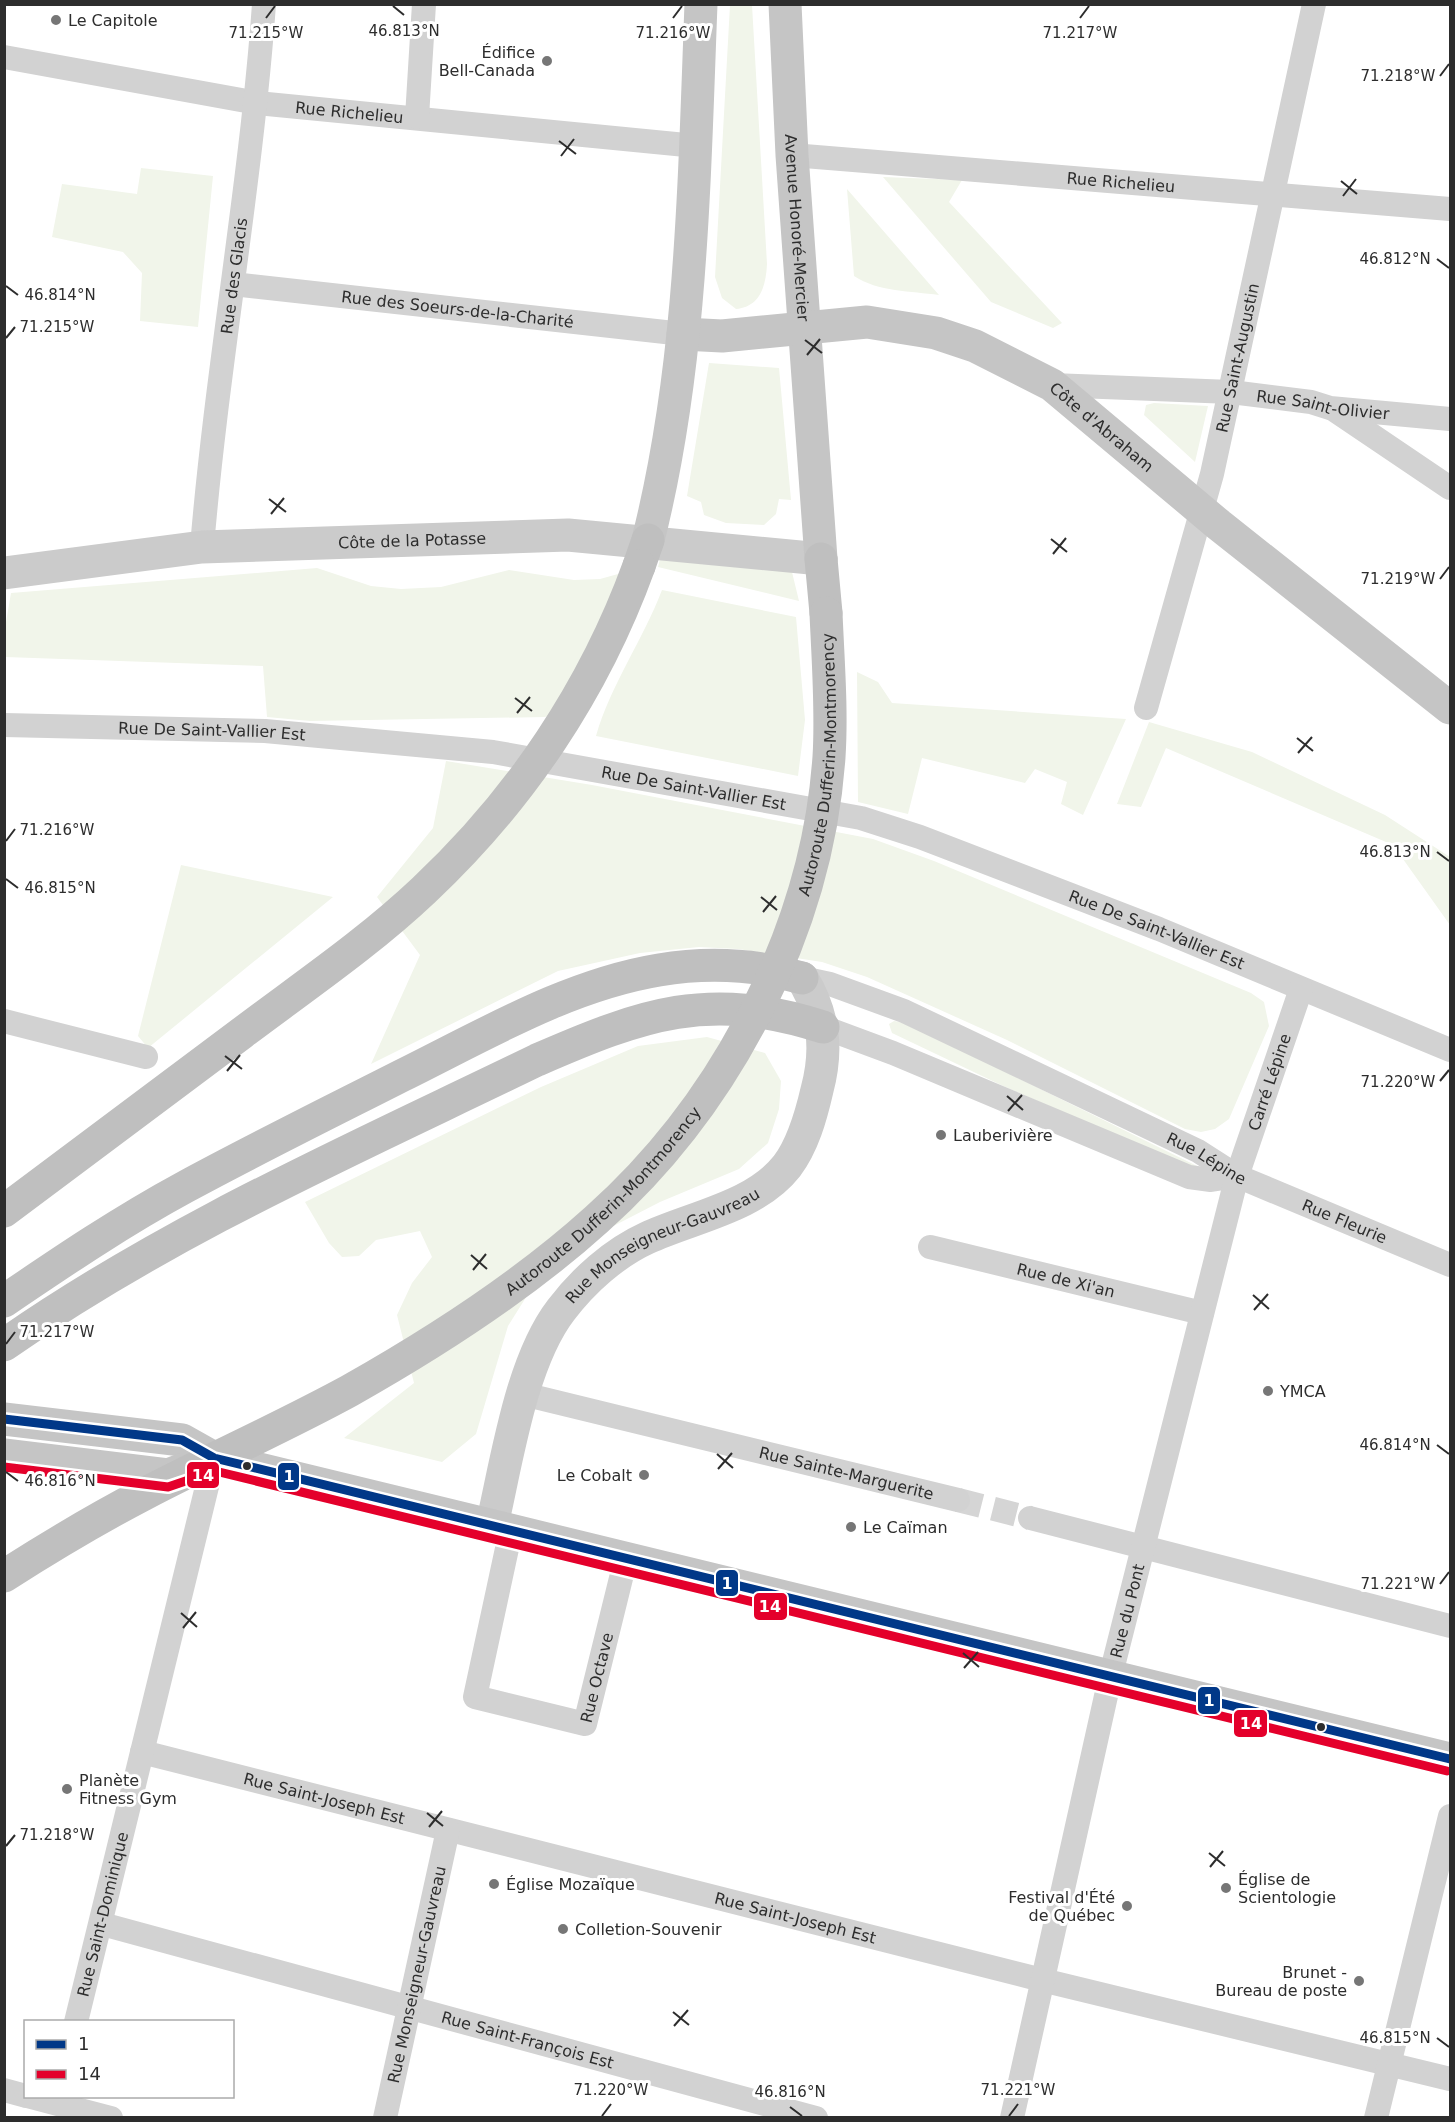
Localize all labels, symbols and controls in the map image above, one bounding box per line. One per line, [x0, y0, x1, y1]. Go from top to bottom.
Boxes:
place label: Le Capitole [68, 11, 158, 30]
marker: Le Capitole [49, 13, 63, 27]
text: 46.813°N [368, 22, 440, 40]
text: 71.215°W [229, 24, 304, 42]
text: 71.216°W [636, 24, 711, 42]
text: 71.217°W [1043, 24, 1118, 42]
place label: Édifice Bell-Canada [439, 43, 535, 80]
marker: Édifice Bell-Canada [540, 54, 554, 68]
text: 71.218°W [1361, 67, 1436, 85]
street label: Rue Richelieu [294, 97, 404, 127]
street label: Avenue Honoré-Mercier [782, 134, 813, 322]
street label: Rue Richelieu [1066, 168, 1176, 196]
street label: Rue des Glacis [217, 217, 251, 335]
text: 46.812°N [1359, 250, 1431, 268]
street label: Rue Saint-Augustin [1212, 281, 1263, 434]
text: 46.814°N [24, 286, 96, 304]
street label: Rue des Soeurs-de-la-Charité [340, 287, 575, 331]
text: 71.215°W [20, 318, 95, 336]
street label: Côte d'Abraham [1046, 378, 1158, 476]
street label: Rue Saint-Olivier [1255, 386, 1391, 423]
street label: Côte de la Potasse [338, 528, 487, 552]
text: 71.219°W [1361, 570, 1436, 588]
street label: Autoroute Dufferin-Montmorency [794, 633, 840, 898]
street label: Rue De Saint-Vallier Est [118, 718, 306, 744]
street label: Rue De Saint-Vallier Est [600, 762, 788, 814]
text: 71.216°W [20, 821, 95, 839]
text: 46.813°N [1359, 843, 1431, 861]
text: 46.815°N [24, 879, 96, 897]
street label: Rue De Saint-Vallier Est [1066, 886, 1247, 973]
street label: Carré Lépine [1244, 1031, 1295, 1133]
text: 71.220°W [1361, 1073, 1436, 1091]
street label: Autoroute Dufferin-Montmorency [501, 1103, 704, 1299]
place label: Lauberivière [953, 1126, 1053, 1145]
marker: Lauberivière [934, 1128, 948, 1142]
street label: Rue Lépine [1164, 1128, 1249, 1188]
street label: Rue Monseigneur-Gauvreau [561, 1184, 763, 1307]
street label: Rue Fleurie [1299, 1195, 1390, 1247]
street label: Rue de Xi'an [1015, 1259, 1117, 1301]
text: 71.217°W [20, 1323, 95, 1341]
place label: YMCA [1279, 1382, 1326, 1401]
marker: YMCA [1261, 1384, 1275, 1398]
text: 46.814°N [1359, 1436, 1431, 1454]
street label: Rue Sainte-Marguerite [757, 1442, 936, 1503]
unlabelled marker [241, 1460, 253, 1472]
line badge: 14 [186, 1461, 220, 1489]
line badge: 1 [277, 1462, 300, 1491]
text: 14 [192, 1466, 214, 1485]
place label: Le Cobalt [557, 1466, 632, 1485]
text: 1 [283, 1467, 295, 1486]
marker: Le Cobalt [637, 1468, 651, 1482]
text: 46.816°N [24, 1472, 96, 1490]
place label: Le Caïman [863, 1518, 948, 1537]
marker: Le Caïman [844, 1520, 858, 1534]
street label: Rue du Pont [1106, 1562, 1148, 1660]
line badge: 1 [715, 1569, 739, 1597]
text: 1 [721, 1574, 733, 1593]
text: 71.221°W [1361, 1575, 1436, 1593]
line badge: 14 [753, 1592, 788, 1621]
text: 14 [759, 1597, 781, 1616]
street label: Rue Octave [576, 1630, 617, 1725]
line badge: 1 [1197, 1686, 1221, 1715]
text: 1 [1203, 1691, 1215, 1710]
line badge: 14 [1233, 1709, 1268, 1738]
text: 14 [1240, 1714, 1262, 1733]
unlabelled marker [1315, 1721, 1327, 1733]
street label: Rue Saint-Joseph Est [242, 1769, 407, 1828]
place label: Planète Fitness Gym [79, 1771, 177, 1808]
marker: Planète Fitness Gym [60, 1782, 74, 1796]
text: 71.218°W [20, 1826, 95, 1844]
street label: Rue Saint-Dominique [73, 1830, 132, 1999]
street label: Rue Monseigneur-Gauvreau [383, 1864, 449, 2085]
place label: Église de Scientologie [1238, 1870, 1336, 1907]
place label: Église Mozaïque [506, 1875, 635, 1894]
marker: Église Mozaïque [487, 1877, 501, 1891]
marker: Église de Scientologie [1219, 1881, 1233, 1895]
street label: Rue Saint-Joseph Est [713, 1888, 878, 1947]
place label: Festival d'Été de Québec [1008, 1888, 1115, 1925]
marker: Festival d'Été de Québec [1120, 1899, 1134, 1913]
place label: Colletion-Souvenir [575, 1920, 722, 1939]
marker: Colletion-Souvenir [556, 1922, 570, 1936]
place label: Brunet - Bureau de poste [1215, 1963, 1347, 2000]
marker: Brunet - Bureau de poste [1352, 1974, 1366, 1988]
street label: Rue Saint-François Est [439, 2007, 616, 2072]
legend [24, 2020, 234, 2098]
text: 46.815°N [1359, 2029, 1431, 2047]
text: 1 [78, 2033, 89, 2054]
text: 14 [78, 2063, 101, 2084]
text: 71.220°W [574, 2081, 649, 2099]
text: 71.221°W [981, 2081, 1056, 2099]
text: 46.816°N [754, 2083, 826, 2101]

